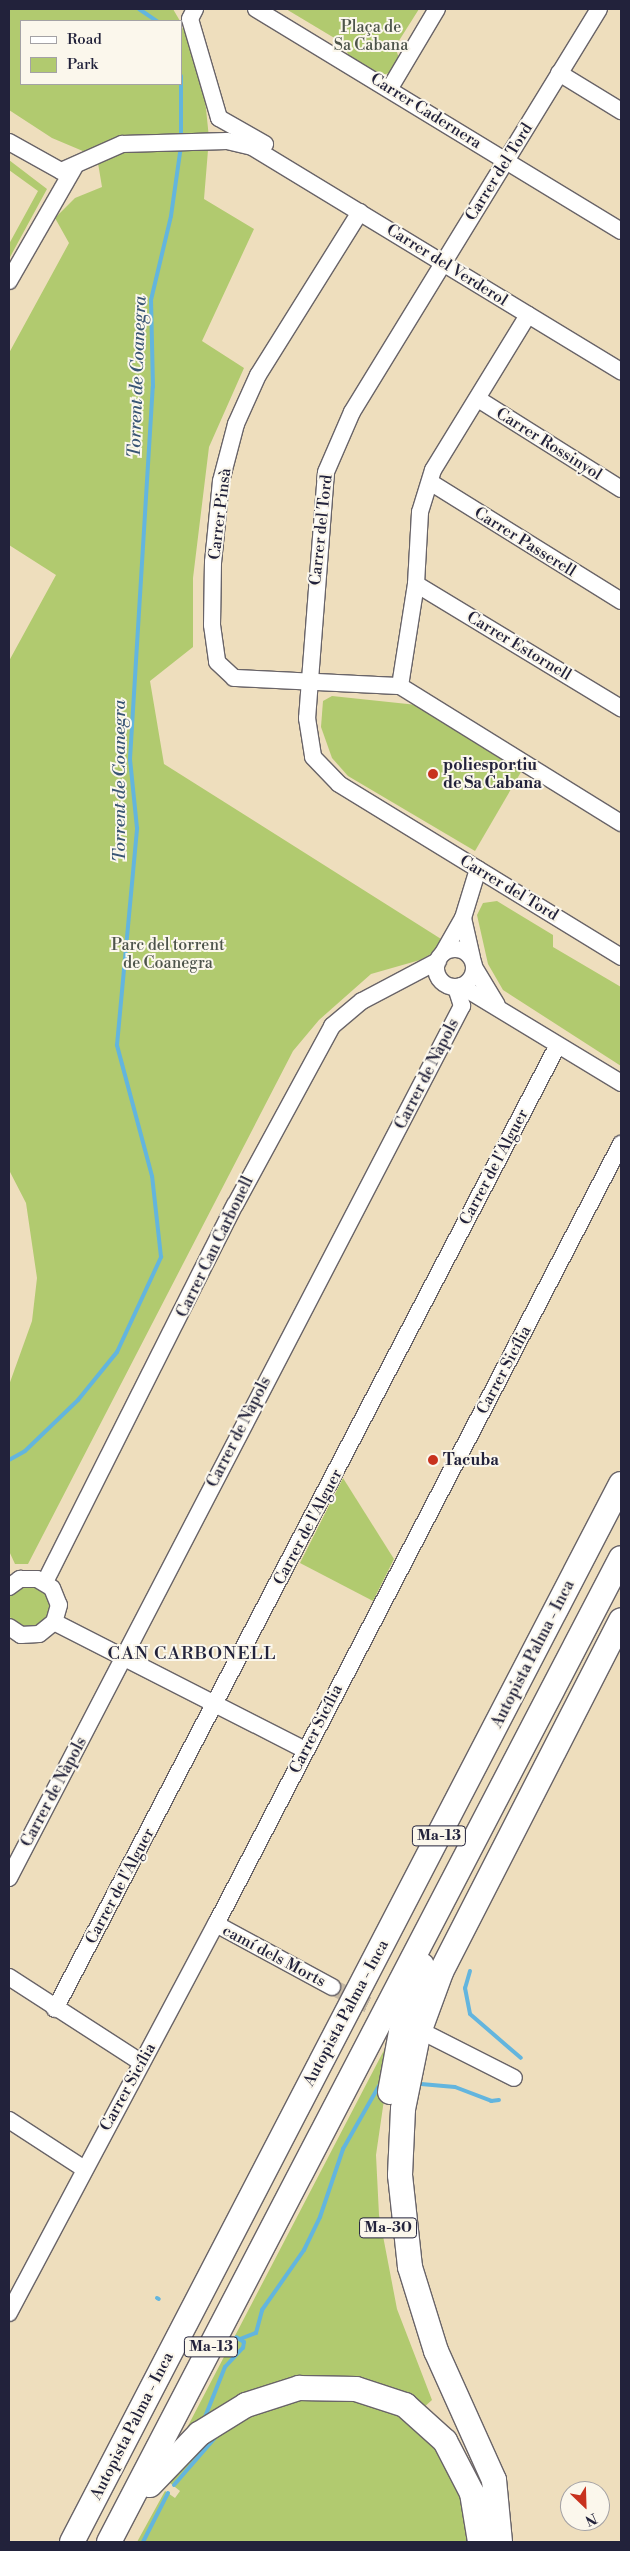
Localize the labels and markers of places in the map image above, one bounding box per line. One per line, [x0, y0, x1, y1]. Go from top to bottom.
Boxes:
place label: poliesportiu de Sa Cabana [443, 755, 542, 793]
marker: poliesportiu de Sa Cabana [427, 768, 439, 780]
place label: Tacuba [443, 1450, 499, 1470]
marker: Tacuba [427, 1454, 439, 1466]

